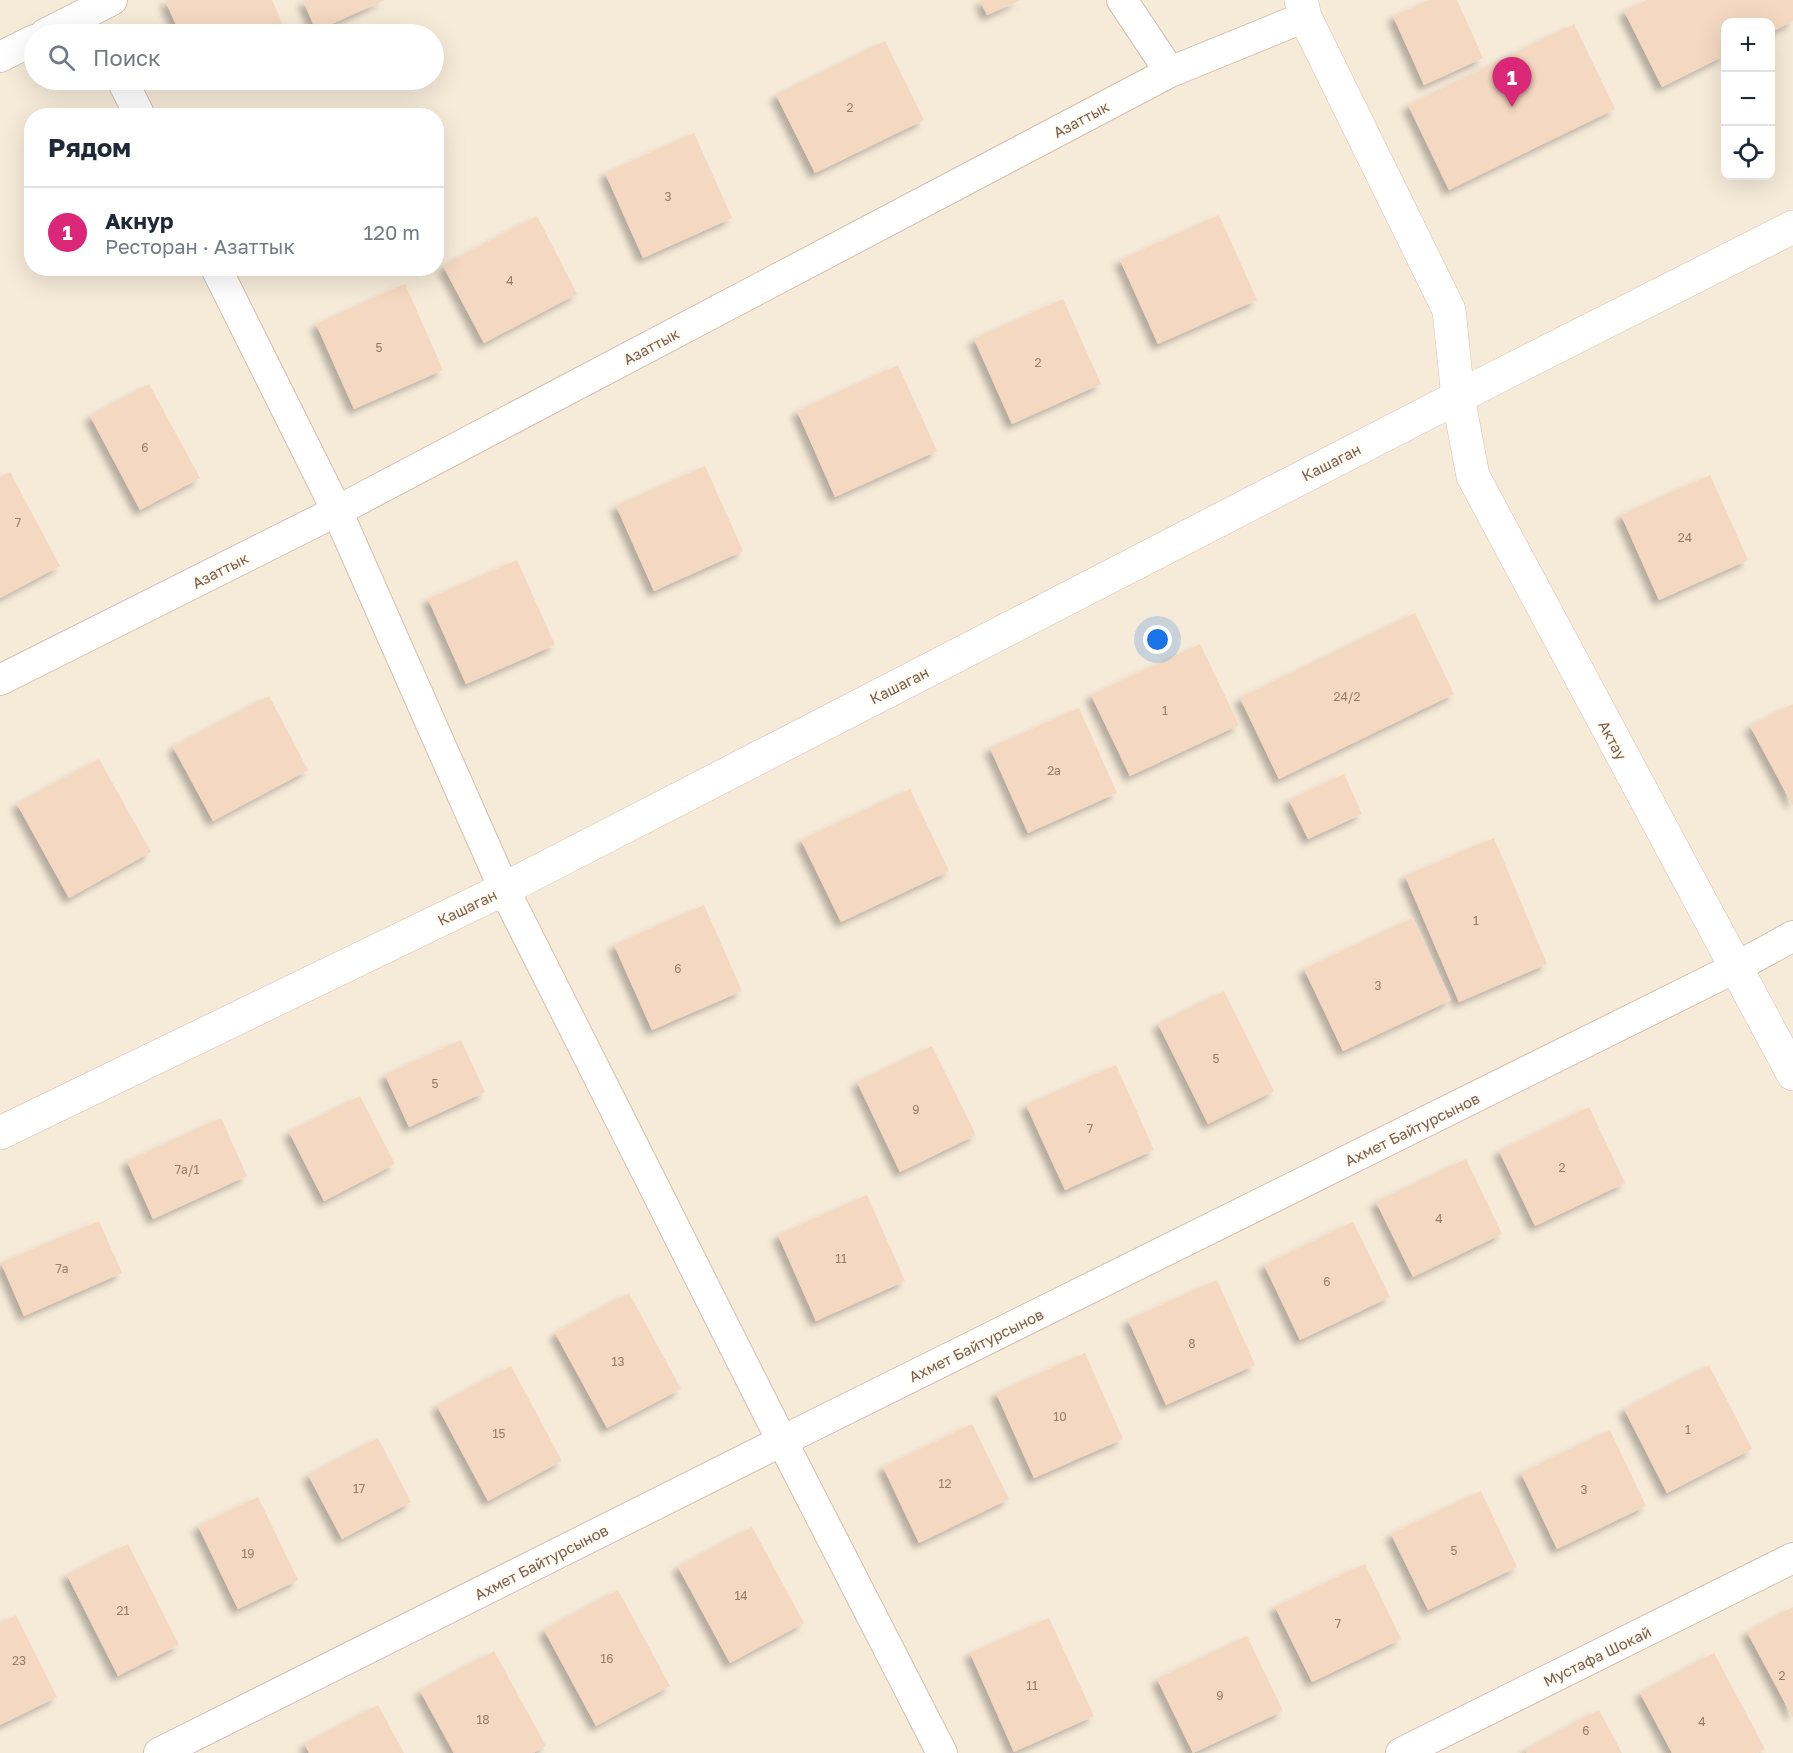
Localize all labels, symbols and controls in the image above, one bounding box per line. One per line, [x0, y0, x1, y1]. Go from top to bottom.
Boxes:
map controls [1721, 18, 1775, 180]
button: + [1721, 18, 1775, 72]
search box [24, 24, 444, 90]
icon: search [45, 41, 78, 74]
text: Поиск [93, 44, 161, 71]
pin: 1 [1492, 57, 1532, 107]
button: − [1721, 72, 1775, 126]
street label: Азаттык [1050, 97, 1112, 141]
house number: 2 [847, 100, 854, 115]
button: locate [1721, 126, 1775, 180]
text: Рядом [48, 132, 131, 163]
house number: 3 [664, 189, 672, 204]
text: Акнур [105, 207, 174, 234]
text: 1 [62, 220, 73, 244]
text: 120 m [364, 220, 420, 244]
text: Ресторан · Азаттык [105, 234, 295, 258]
house number: 4 [506, 273, 514, 288]
street label: Азаттык [620, 324, 682, 368]
house number: 5 [376, 340, 383, 355]
house number: 2 [1035, 355, 1042, 370]
house number: 6 [141, 440, 149, 455]
street label: Кашаган [1299, 440, 1363, 484]
house number: 7 [15, 515, 21, 530]
house number: 24 [1678, 530, 1692, 545]
street label: Азаттык [189, 548, 252, 592]
your location [1143, 625, 1172, 654]
street label: Кашаган [867, 663, 931, 707]
house number: 24/2 [1333, 689, 1361, 704]
house number: 1 [1162, 703, 1168, 718]
street label: Актау [1595, 717, 1631, 763]
house number: 2а [1047, 763, 1061, 778]
street label: Кашаган [434, 885, 500, 929]
house number: 1 [1473, 913, 1479, 928]
house number: 6 [674, 961, 682, 976]
house number: 3 [1374, 978, 1382, 993]
house number: 5 [1213, 1051, 1220, 1066]
house number: 5 [432, 1076, 439, 1091]
street label: Ахмет Байтурсынов [1342, 1089, 1482, 1169]
house number: 9 [912, 1102, 920, 1117]
house number: 7 [1087, 1121, 1093, 1136]
house number: 2 [1559, 1160, 1566, 1175]
house number: 7а/1 [175, 1162, 200, 1177]
house number: 4 [1435, 1211, 1443, 1226]
house number: 11 [835, 1251, 847, 1266]
house number: 7а [55, 1261, 69, 1276]
house number: 6 [1323, 1274, 1331, 1289]
street label: Ахмет Байтурсынов [906, 1305, 1046, 1385]
house number: 8 [1188, 1336, 1196, 1351]
house number: 13 [612, 1354, 624, 1369]
house number: 10 [1053, 1409, 1067, 1424]
house number: 1 [1685, 1422, 1691, 1437]
house number: 15 [493, 1426, 505, 1441]
house number: 12 [939, 1476, 951, 1491]
house number: 17 [353, 1481, 365, 1496]
house number: 3 [1580, 1482, 1588, 1497]
street label: Ахмет Байтурсынов [471, 1520, 611, 1604]
house number: 5 [1451, 1543, 1458, 1558]
house number: 19 [241, 1546, 255, 1561]
house number: 14 [734, 1588, 748, 1603]
house number: 21 [117, 1603, 130, 1618]
house number: 7 [1335, 1616, 1341, 1631]
street label: Мустафа Шокай [1540, 1622, 1654, 1690]
house number: 16 [600, 1651, 614, 1666]
house number: 23 [12, 1653, 26, 1668]
house number: 2 [1779, 1668, 1786, 1683]
house number: 11 [1026, 1678, 1038, 1693]
house number: 9 [1216, 1688, 1224, 1703]
house number: 18 [476, 1712, 490, 1727]
house number: 4 [1698, 1714, 1706, 1729]
house number: 6 [1582, 1723, 1590, 1738]

